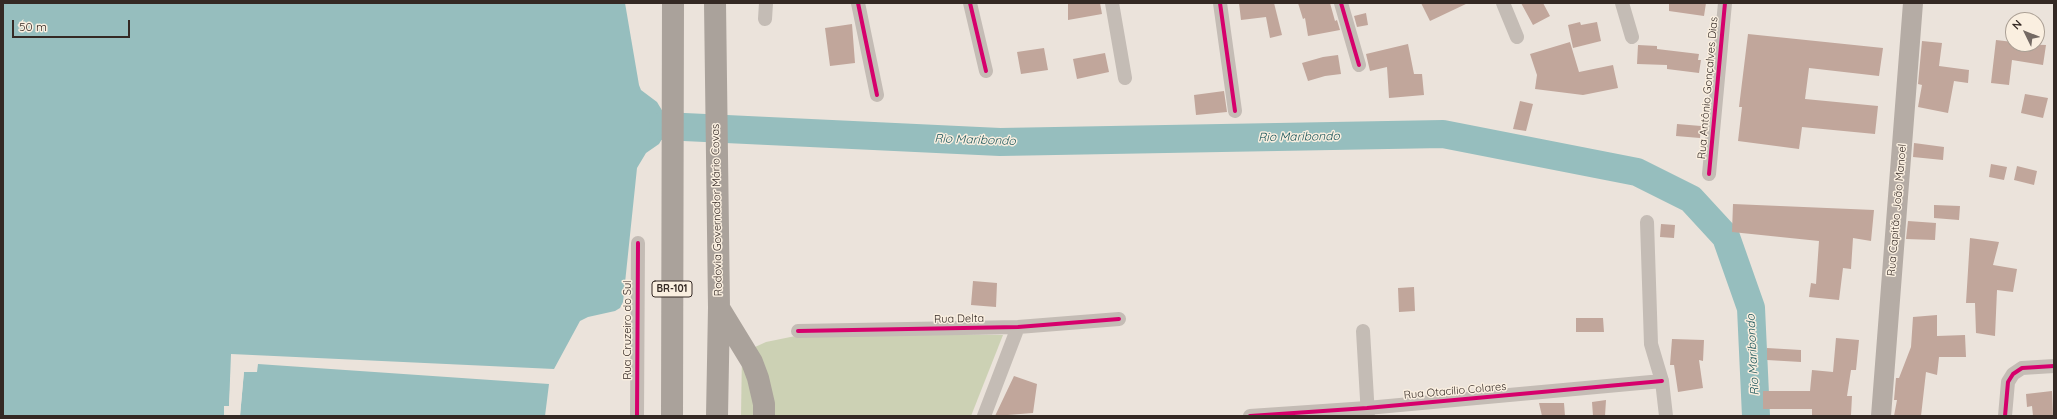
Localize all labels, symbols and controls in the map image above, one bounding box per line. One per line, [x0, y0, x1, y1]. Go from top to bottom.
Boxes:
scale bar [14, 12, 132, 38]
north arrow [2005, 12, 2045, 52]
street label: Rua Antônio Gonçalves Dias [1695, 16, 1721, 160]
text: N [2009, 17, 2025, 32]
text: 50 m [19, 19, 47, 34]
street label: Rodovia Governador Mário Covas [709, 124, 725, 296]
water label: Rio Maribondo [1258, 129, 1340, 145]
water label: Rio Maribondo [934, 131, 1016, 149]
street label: Rua Capitão João Manoel [1885, 143, 1909, 277]
street label: Rua Cruzeiro do Sul [621, 280, 635, 380]
road number: BR-101 [652, 281, 692, 297]
street label: Rua Delta [934, 312, 984, 326]
water label: Rio Maribondo [1744, 314, 1762, 396]
street label: Rua Otacílio Colares [1403, 380, 1507, 402]

